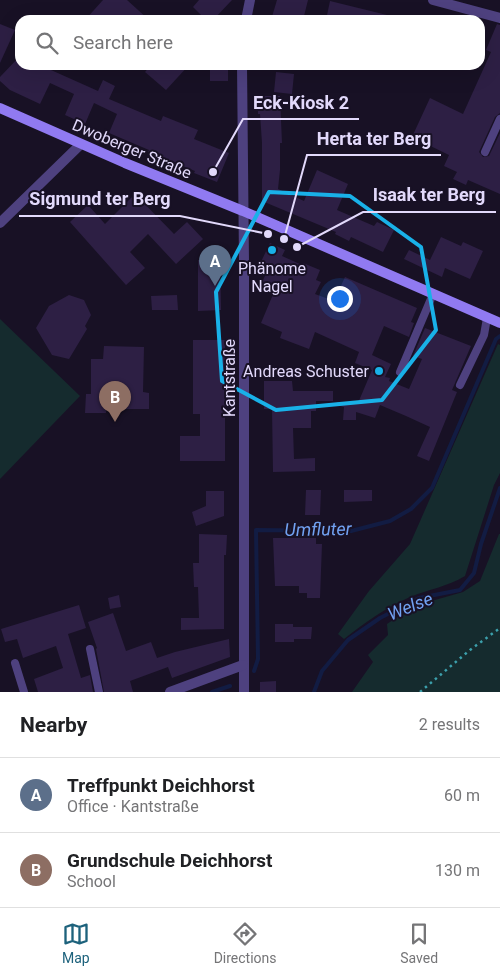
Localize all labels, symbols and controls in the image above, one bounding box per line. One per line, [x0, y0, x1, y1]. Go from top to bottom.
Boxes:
search box [15, 15, 485, 70]
icon: search [33, 29, 61, 57]
text: Search here [73, 31, 173, 54]
callout: Eck-Kiosk 2 [243, 86, 359, 119]
text: Eck-Kiosk 2 [253, 92, 349, 113]
street label: Dwoberger Straße [69, 115, 195, 183]
callout: Herta ter Berg [307, 122, 441, 155]
text: Herta ter Berg [317, 128, 431, 149]
callout: Isaak ter Berg [363, 179, 496, 212]
callout: Sigmund ter Berg [19, 183, 180, 216]
text: Isaak ter Berg [373, 184, 485, 205]
text: Sigmund ter Berg [29, 188, 171, 209]
marker: Phänome Nagel [266, 244, 278, 256]
pin: A [199, 245, 231, 286]
place label: Phänome Nagel [238, 259, 306, 296]
your location [327, 286, 353, 312]
street label: Kantstraße [220, 339, 239, 417]
place label: Andreas Schuster [243, 362, 370, 381]
marker: Andreas Schuster [373, 365, 385, 377]
pin: B [99, 381, 131, 422]
water label: Umfluter [284, 518, 353, 540]
water label: Welse [384, 587, 436, 625]
text: Nearby [20, 713, 87, 737]
text: 2 results [419, 715, 480, 734]
text: Treffpunkt Deichhorst [67, 774, 255, 797]
text: A [31, 786, 41, 805]
text: 60 m [444, 786, 480, 805]
text: Office · Kantstraße [67, 797, 199, 816]
text: Grundschule Deichhorst [67, 849, 273, 872]
text: B [31, 861, 41, 880]
text: 130 m [435, 861, 480, 880]
text: School [67, 872, 116, 891]
tab: Map [62, 920, 90, 966]
tab: Directions [214, 920, 277, 966]
tab: Saved [400, 920, 438, 966]

